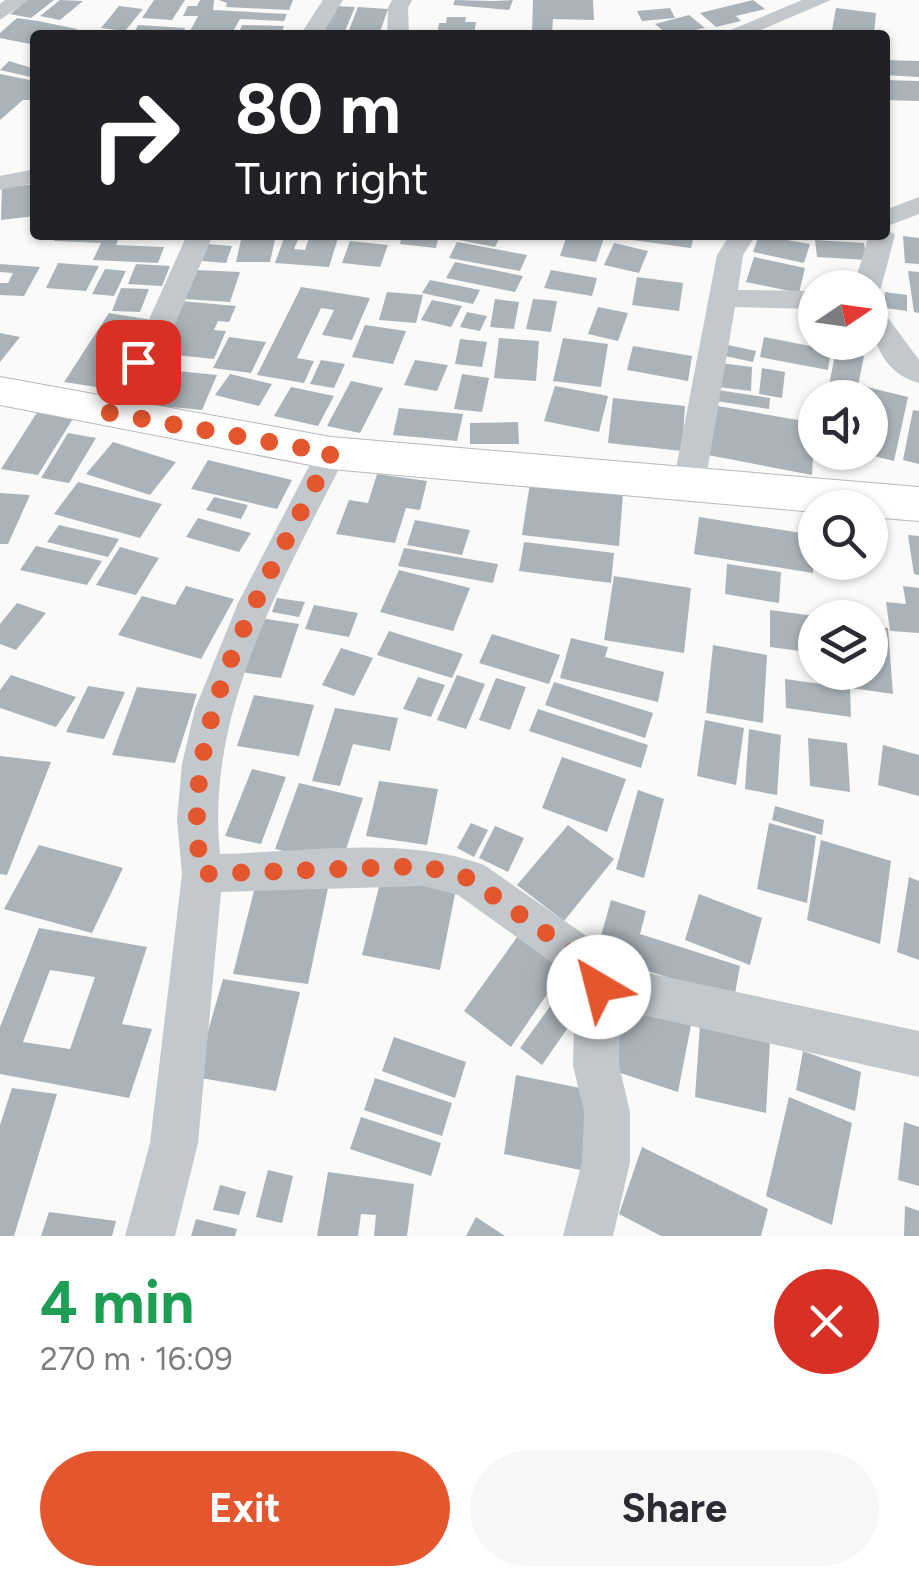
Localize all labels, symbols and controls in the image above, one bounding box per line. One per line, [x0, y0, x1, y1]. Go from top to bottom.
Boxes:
text: 80 m [235, 66, 401, 151]
icon: right [70, 70, 200, 200]
text: Turn right [235, 151, 428, 205]
north arrow [798, 270, 888, 360]
map controls [798, 270, 888, 690]
pin [96, 320, 181, 405]
icon: arrive [111, 335, 166, 390]
button: sound [798, 380, 888, 470]
button: search [798, 490, 888, 580]
button: layers [798, 600, 888, 690]
position arrow [547, 935, 651, 1039]
text: 4 min [40, 1266, 194, 1338]
button: close [774, 1269, 879, 1374]
text: 270 m · 16:09 [40, 1340, 233, 1378]
button: Exit [40, 1451, 450, 1566]
button: Share [470, 1451, 879, 1566]

